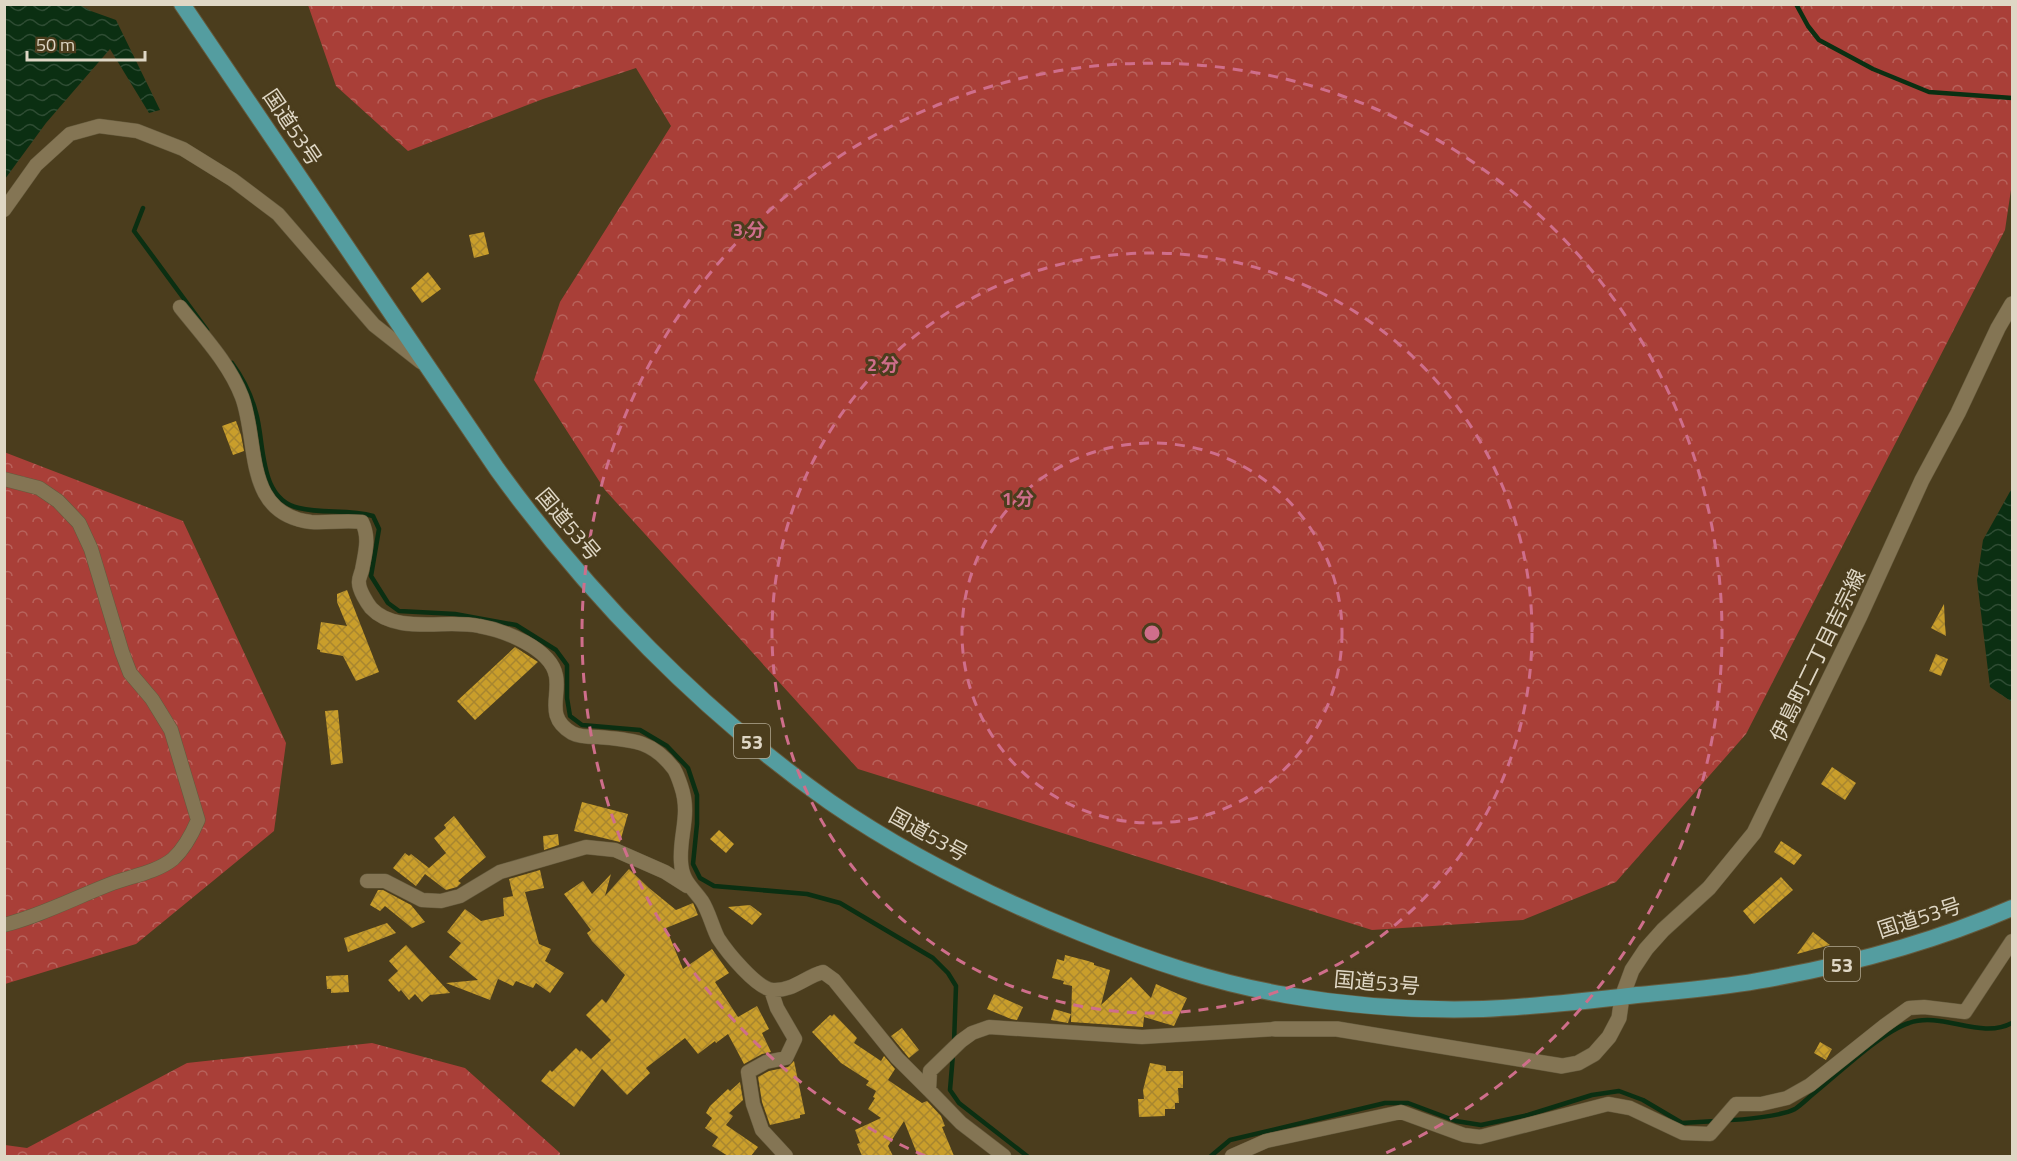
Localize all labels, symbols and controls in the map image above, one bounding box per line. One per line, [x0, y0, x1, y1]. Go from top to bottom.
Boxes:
scale bar [27, 24, 146, 62]
text: 50 m [36, 31, 75, 58]
street label: 国道53号 [256, 82, 330, 172]
text: 3 分 [733, 216, 765, 243]
text: 2 分 [867, 351, 899, 378]
street label: 国道53号 [529, 481, 609, 567]
text: 1 分 [1002, 485, 1034, 512]
street label: 伊島町二丁目吉宗線 [1761, 563, 1873, 747]
centre of rings [1142, 623, 1162, 643]
road number: 53 [734, 724, 770, 758]
street label: 国道53号 [883, 799, 975, 869]
street label: 国道53号 [1873, 888, 1965, 946]
road number: 53 [1824, 947, 1860, 981]
street label: 国道53号 [1333, 962, 1421, 1002]

